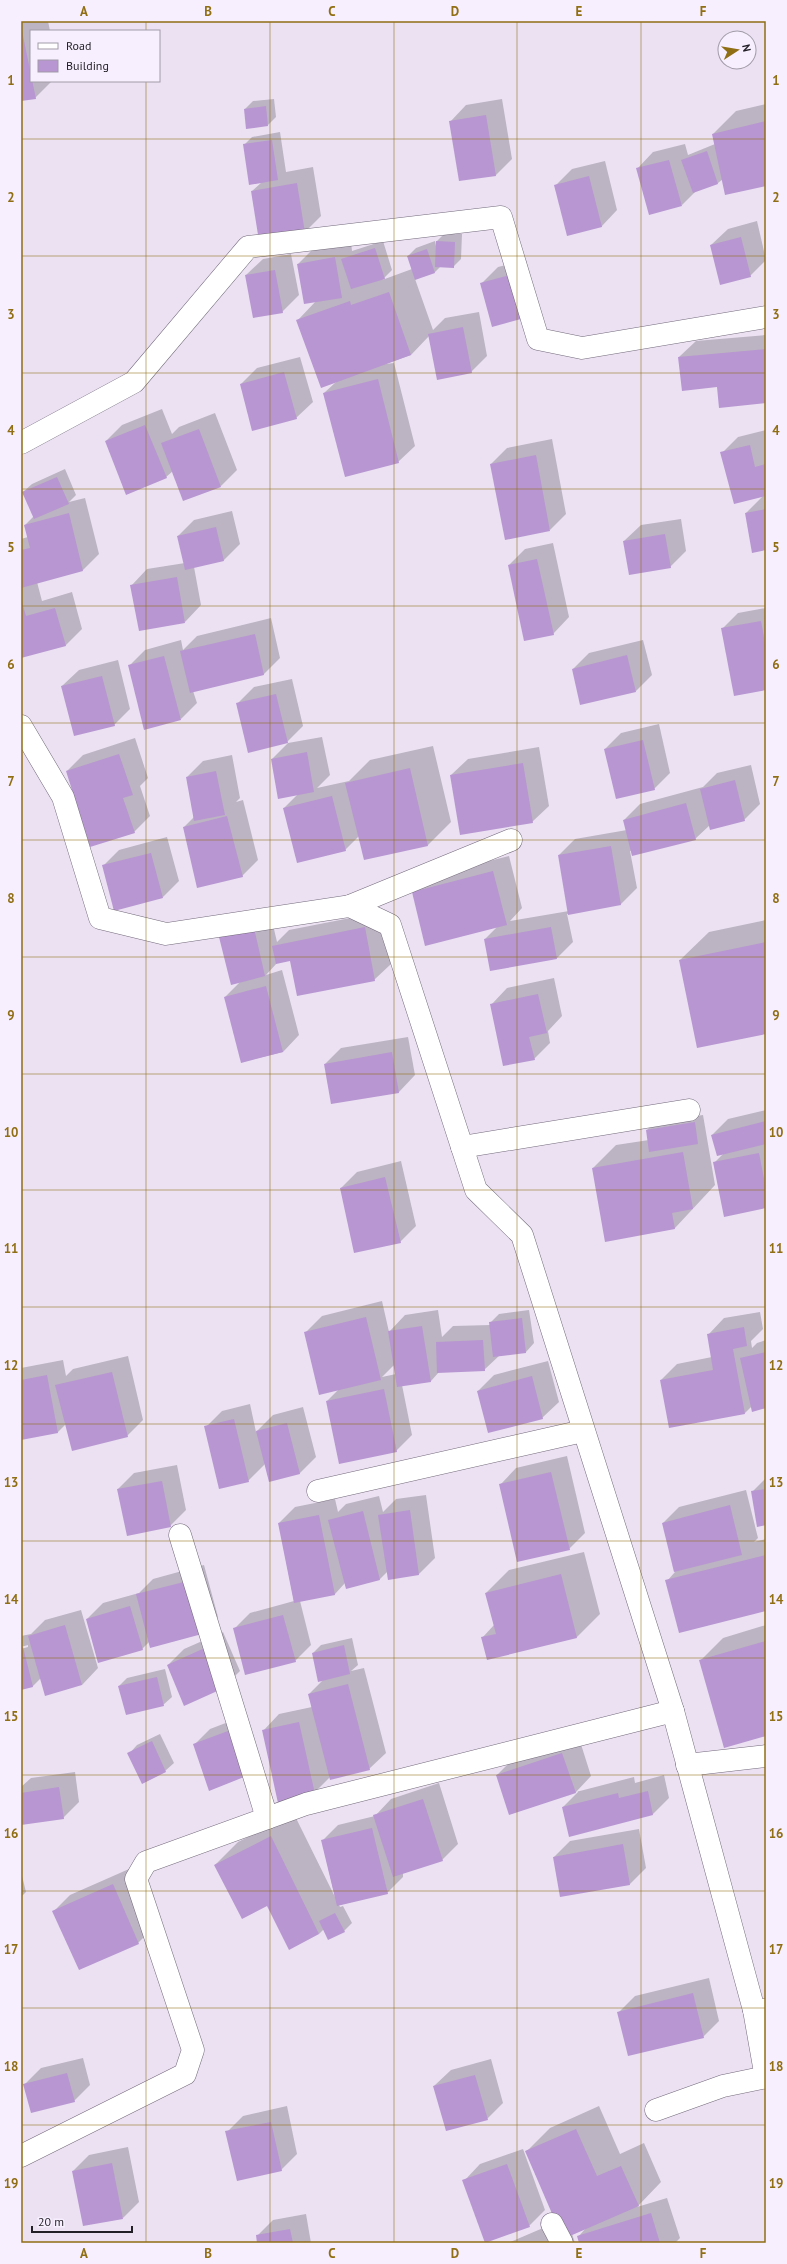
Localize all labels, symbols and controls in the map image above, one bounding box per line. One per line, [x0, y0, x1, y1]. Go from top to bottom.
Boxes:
text: A [80, 3, 88, 20]
text: B [204, 3, 212, 20]
text: C [328, 3, 336, 20]
text: D [451, 3, 459, 20]
text: E [576, 3, 583, 20]
text: F [700, 3, 707, 20]
legend [30, 30, 160, 82]
north arrow [717, 30, 757, 70]
text: Road [66, 38, 91, 53]
text: N [739, 43, 754, 53]
text: Building [66, 58, 109, 73]
text: 1 [7, 72, 15, 89]
text: 1 [772, 72, 780, 89]
text: 2 [7, 189, 15, 206]
text: 2 [772, 189, 780, 206]
text: 3 [7, 306, 15, 323]
text: 3 [772, 306, 780, 323]
text: 4 [7, 422, 15, 439]
text: 4 [772, 422, 780, 439]
text: 5 [7, 539, 15, 556]
text: 5 [772, 539, 780, 556]
text: 6 [7, 656, 15, 673]
text: 6 [772, 656, 780, 673]
text: 7 [7, 773, 15, 790]
text: 7 [772, 773, 780, 790]
text: 8 [7, 890, 15, 907]
text: 8 [772, 890, 780, 907]
text: 9 [7, 1007, 15, 1024]
text: 9 [772, 1007, 780, 1024]
text: 10 [4, 1124, 18, 1141]
text: 10 [769, 1124, 783, 1141]
text: 11 [4, 1240, 18, 1257]
text: 11 [769, 1240, 783, 1257]
text: 12 [4, 1357, 18, 1374]
text: 12 [769, 1357, 783, 1374]
text: 13 [4, 1474, 18, 1491]
text: 13 [769, 1474, 783, 1491]
text: 14 [4, 1591, 19, 1608]
text: 14 [769, 1591, 784, 1608]
text: 15 [4, 1708, 18, 1725]
text: 15 [769, 1708, 783, 1725]
text: 16 [4, 1825, 18, 1842]
text: 16 [769, 1825, 783, 1842]
text: 17 [4, 1941, 18, 1958]
text: 17 [769, 1941, 783, 1958]
text: 18 [4, 2058, 18, 2075]
text: 18 [769, 2058, 783, 2075]
text: 19 [4, 2175, 18, 2192]
text: 19 [769, 2175, 783, 2192]
scale bar [32, 2208, 132, 2234]
text: 20 m [38, 2214, 64, 2229]
text: A [80, 2245, 88, 2262]
text: B [204, 2245, 212, 2262]
text: C [328, 2245, 336, 2262]
text: D [451, 2245, 459, 2262]
text: E [576, 2245, 583, 2262]
text: F [700, 2245, 707, 2262]

